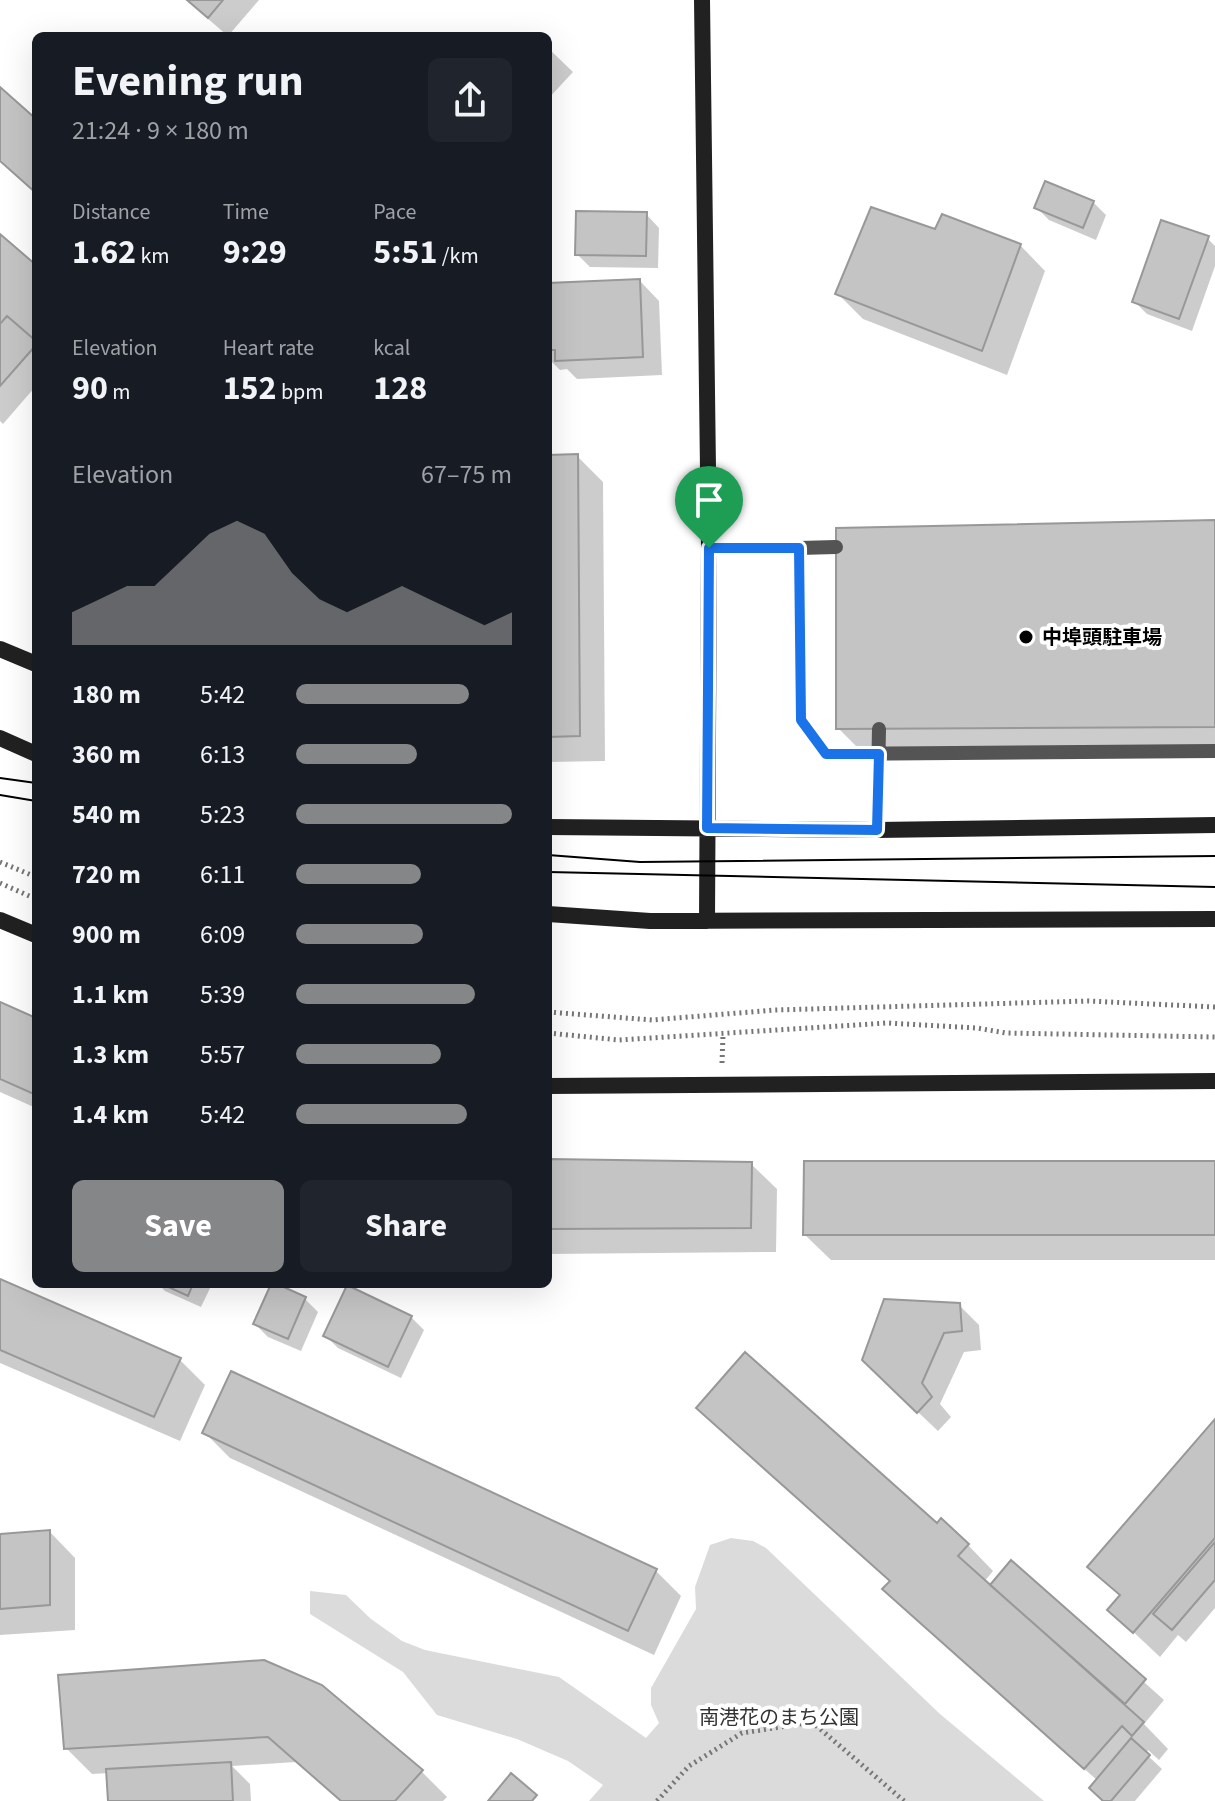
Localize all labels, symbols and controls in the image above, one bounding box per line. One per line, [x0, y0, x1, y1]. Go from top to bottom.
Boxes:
text: Evening run [72, 50, 304, 113]
button: share [428, 58, 512, 142]
text: 21:24 · 9 × 180 m [72, 112, 249, 149]
text: Distance [72, 196, 150, 228]
text: Time [223, 196, 269, 228]
text: Pace [373, 196, 416, 228]
text: 1.62 [72, 228, 136, 277]
text: 9:29 [223, 228, 287, 277]
text: 5:51 [373, 228, 437, 277]
text: km [136, 240, 170, 272]
text: /km [437, 240, 479, 272]
text: Elevation [72, 332, 158, 364]
text: Heart rate [223, 332, 314, 364]
text: kcal [373, 332, 410, 364]
text: 90 [72, 364, 108, 413]
text: 152 [223, 364, 277, 413]
text: 128 [373, 364, 427, 413]
text: m [108, 376, 131, 408]
text: bpm [277, 376, 324, 408]
text: Elevation [72, 456, 173, 493]
text: 67–75 m [421, 456, 512, 493]
pin [675, 466, 743, 548]
icon: arrive [687, 478, 731, 522]
place label: 中埠頭駐車場 [1042, 624, 1162, 652]
marker: 中埠頭駐車場 [1017, 628, 1035, 646]
text: 180 m [72, 676, 141, 713]
text: 5:42 [200, 676, 245, 713]
text: 360 m [72, 736, 141, 773]
text: 6:13 [200, 736, 245, 773]
text: 540 m [72, 796, 141, 833]
text: 5:23 [200, 796, 245, 833]
text: 720 m [72, 856, 141, 893]
text: 6:11 [200, 856, 245, 893]
text: 900 m [72, 916, 141, 953]
text: 6:09 [200, 916, 245, 953]
text: 1.1 km [72, 976, 149, 1013]
text: 5:39 [200, 976, 245, 1013]
text: 1.3 km [72, 1036, 149, 1073]
text: 5:57 [200, 1036, 245, 1073]
text: 1.4 km [72, 1096, 149, 1133]
text: 5:42 [200, 1096, 245, 1133]
button: Save [72, 1180, 284, 1272]
button: Share [300, 1180, 512, 1272]
park label: 南港花のまち公園 [699, 1704, 859, 1732]

